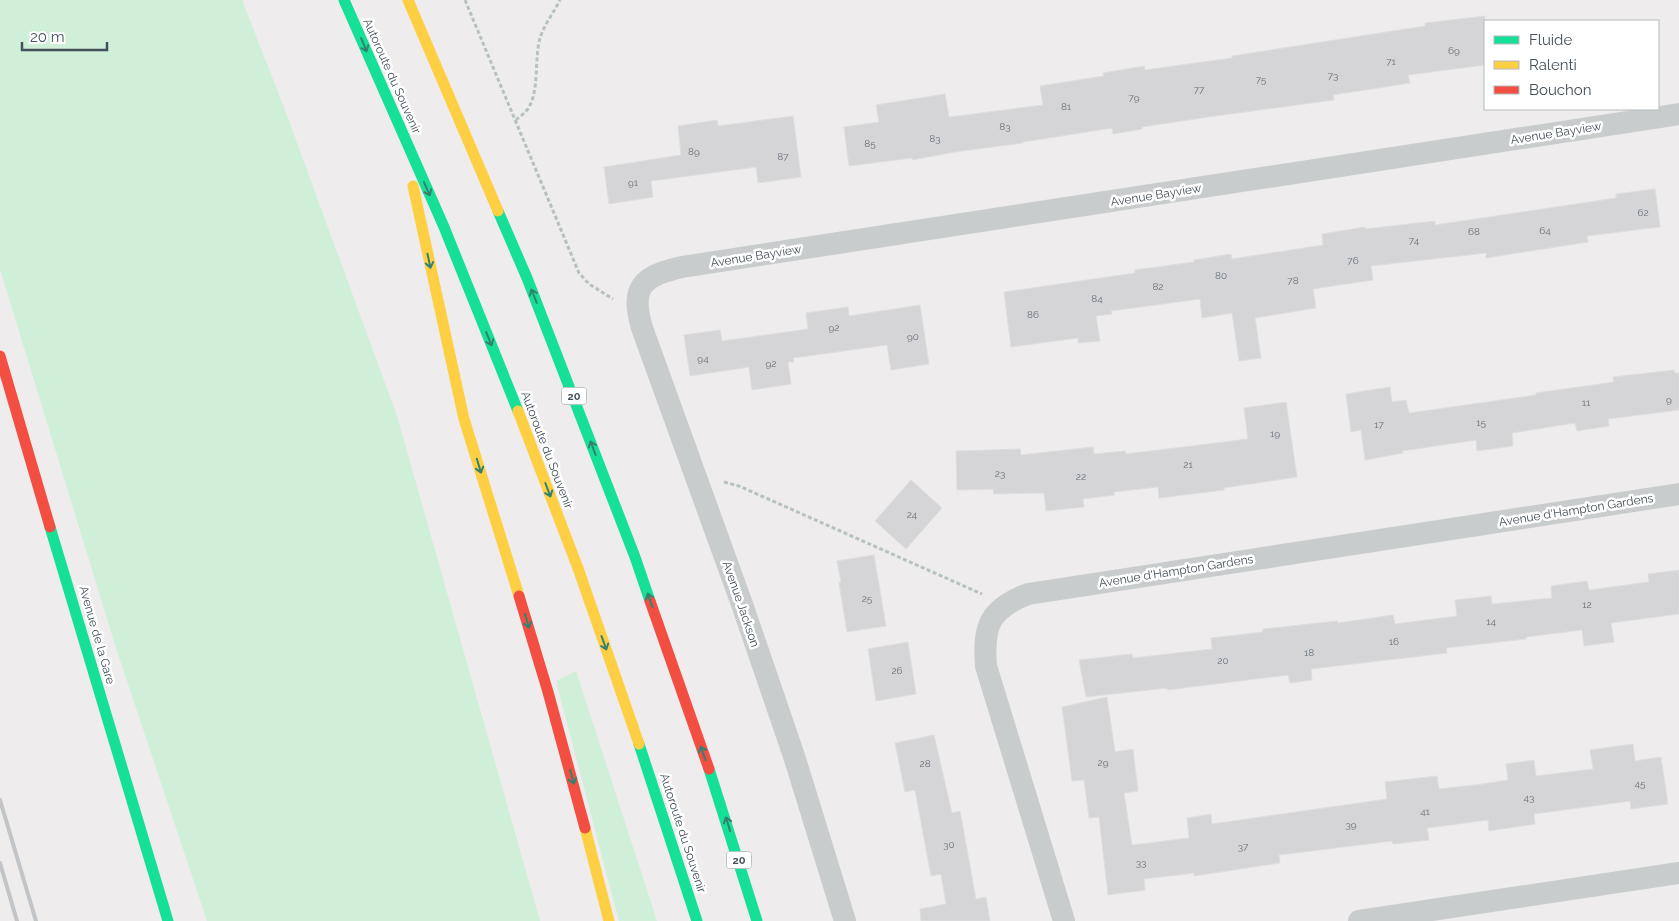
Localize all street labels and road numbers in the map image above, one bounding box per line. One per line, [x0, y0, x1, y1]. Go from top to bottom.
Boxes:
street label: Autoroute du Souvenir [360, 16, 424, 137]
street label: Avenue Bayview [1510, 119, 1603, 147]
street label: Avenue Bayview [1110, 181, 1203, 209]
street label: Avenue Bayview [710, 242, 803, 270]
road number: 20 [562, 388, 586, 404]
street label: Autoroute du Souvenir [518, 389, 576, 511]
street label: Avenue d'Hampton Gardens [1498, 491, 1654, 529]
street label: Avenue d'Hampton Gardens [1098, 552, 1254, 590]
street label: Avenue Jackson [720, 559, 762, 649]
street label: Avenue de la Gare [76, 584, 118, 686]
street label: Autoroute du Souvenir [657, 772, 709, 895]
road number: 20 [726, 852, 752, 868]

